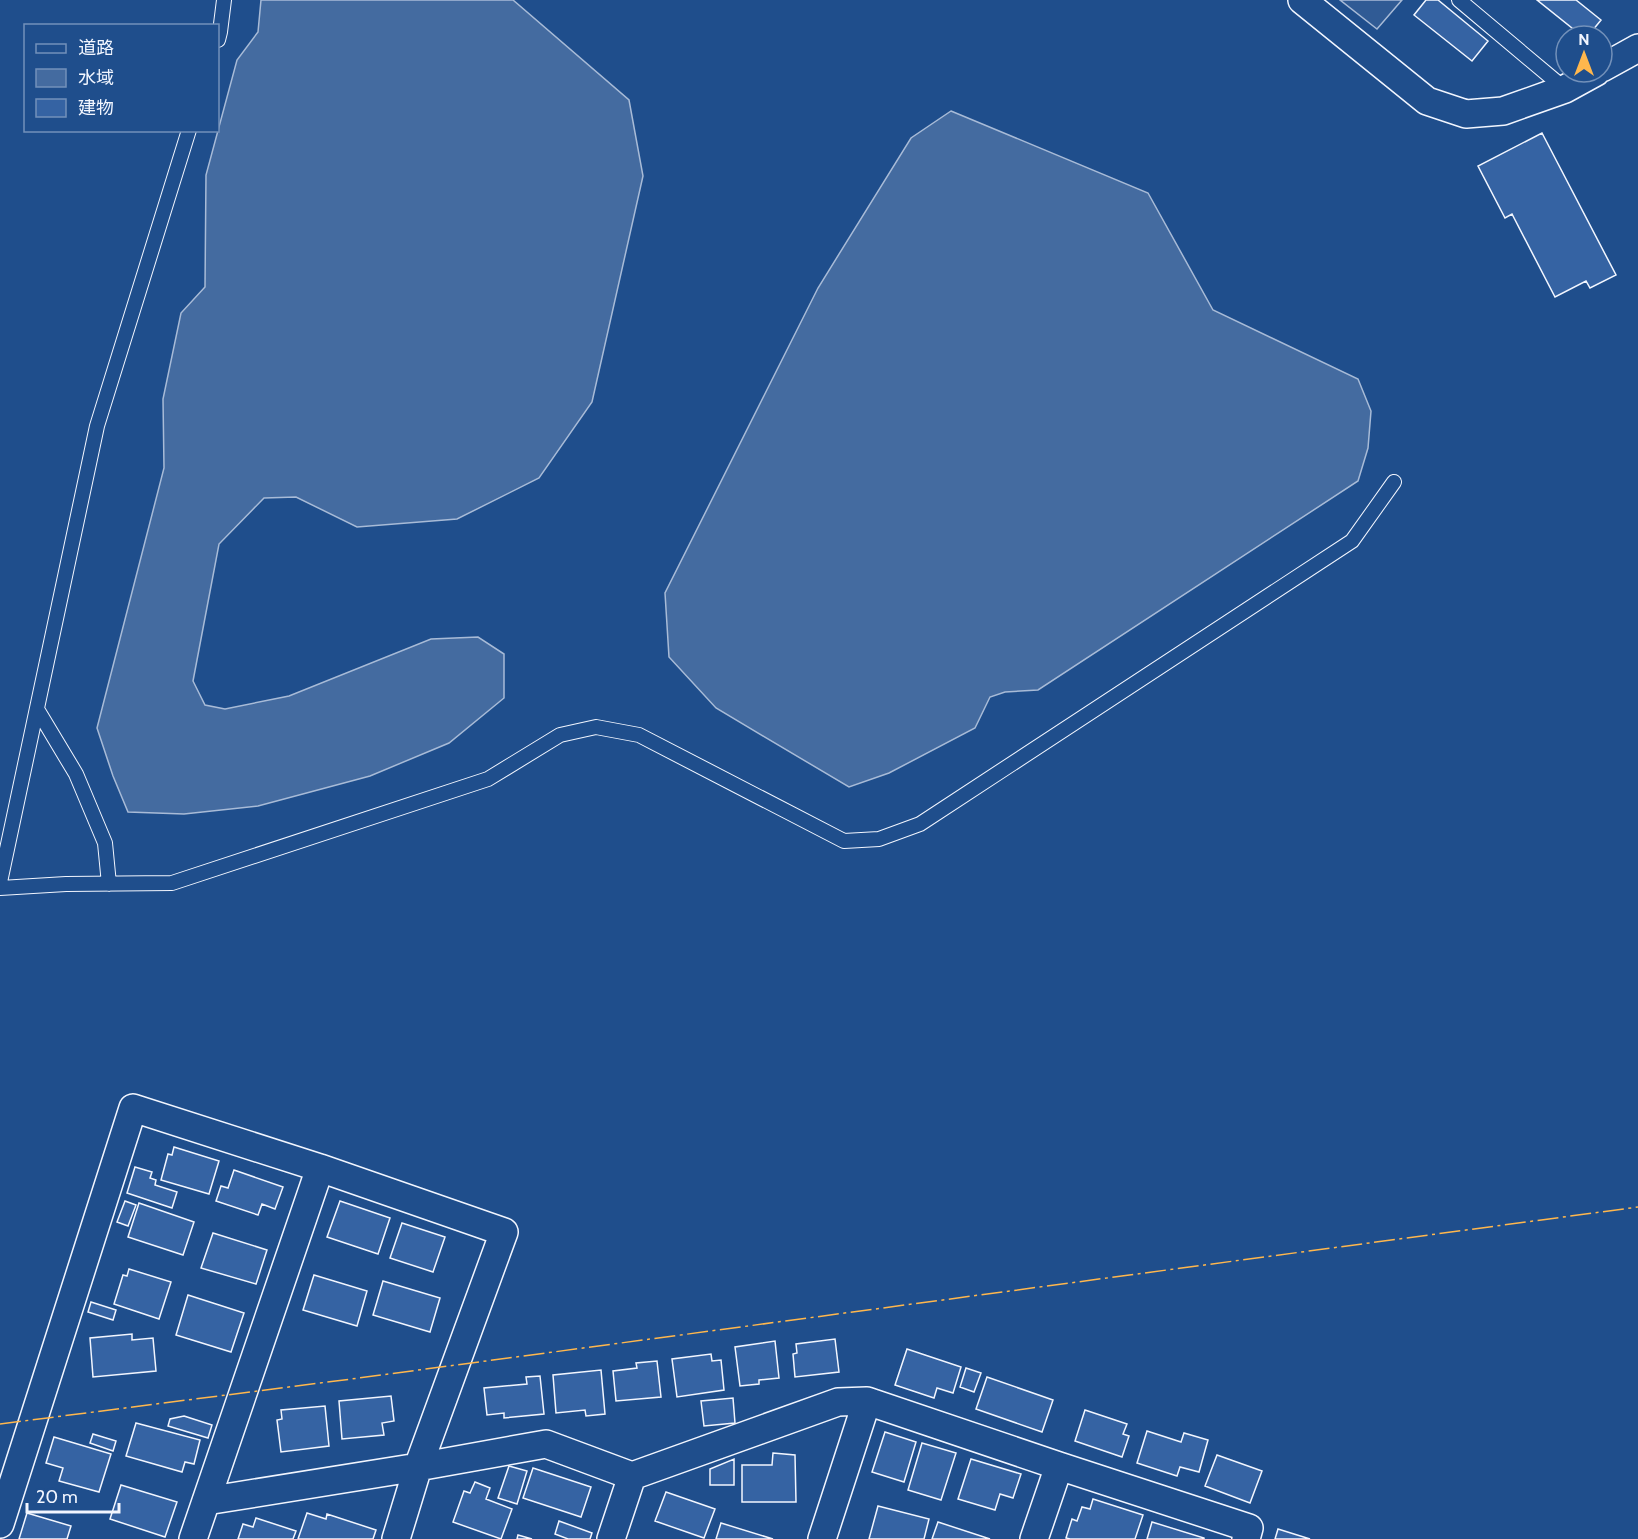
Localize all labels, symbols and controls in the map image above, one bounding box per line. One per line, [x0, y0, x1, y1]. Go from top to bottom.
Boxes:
legend [24, 24, 219, 132]
north arrow [1554, 24, 1614, 84]
text: N [1578, 30, 1590, 49]
text: 道路 [78, 37, 114, 59]
text: 水域 [78, 67, 114, 89]
text: 建物 [78, 97, 114, 119]
scale bar [27, 1476, 118, 1514]
text: 20 m [36, 1486, 78, 1508]

